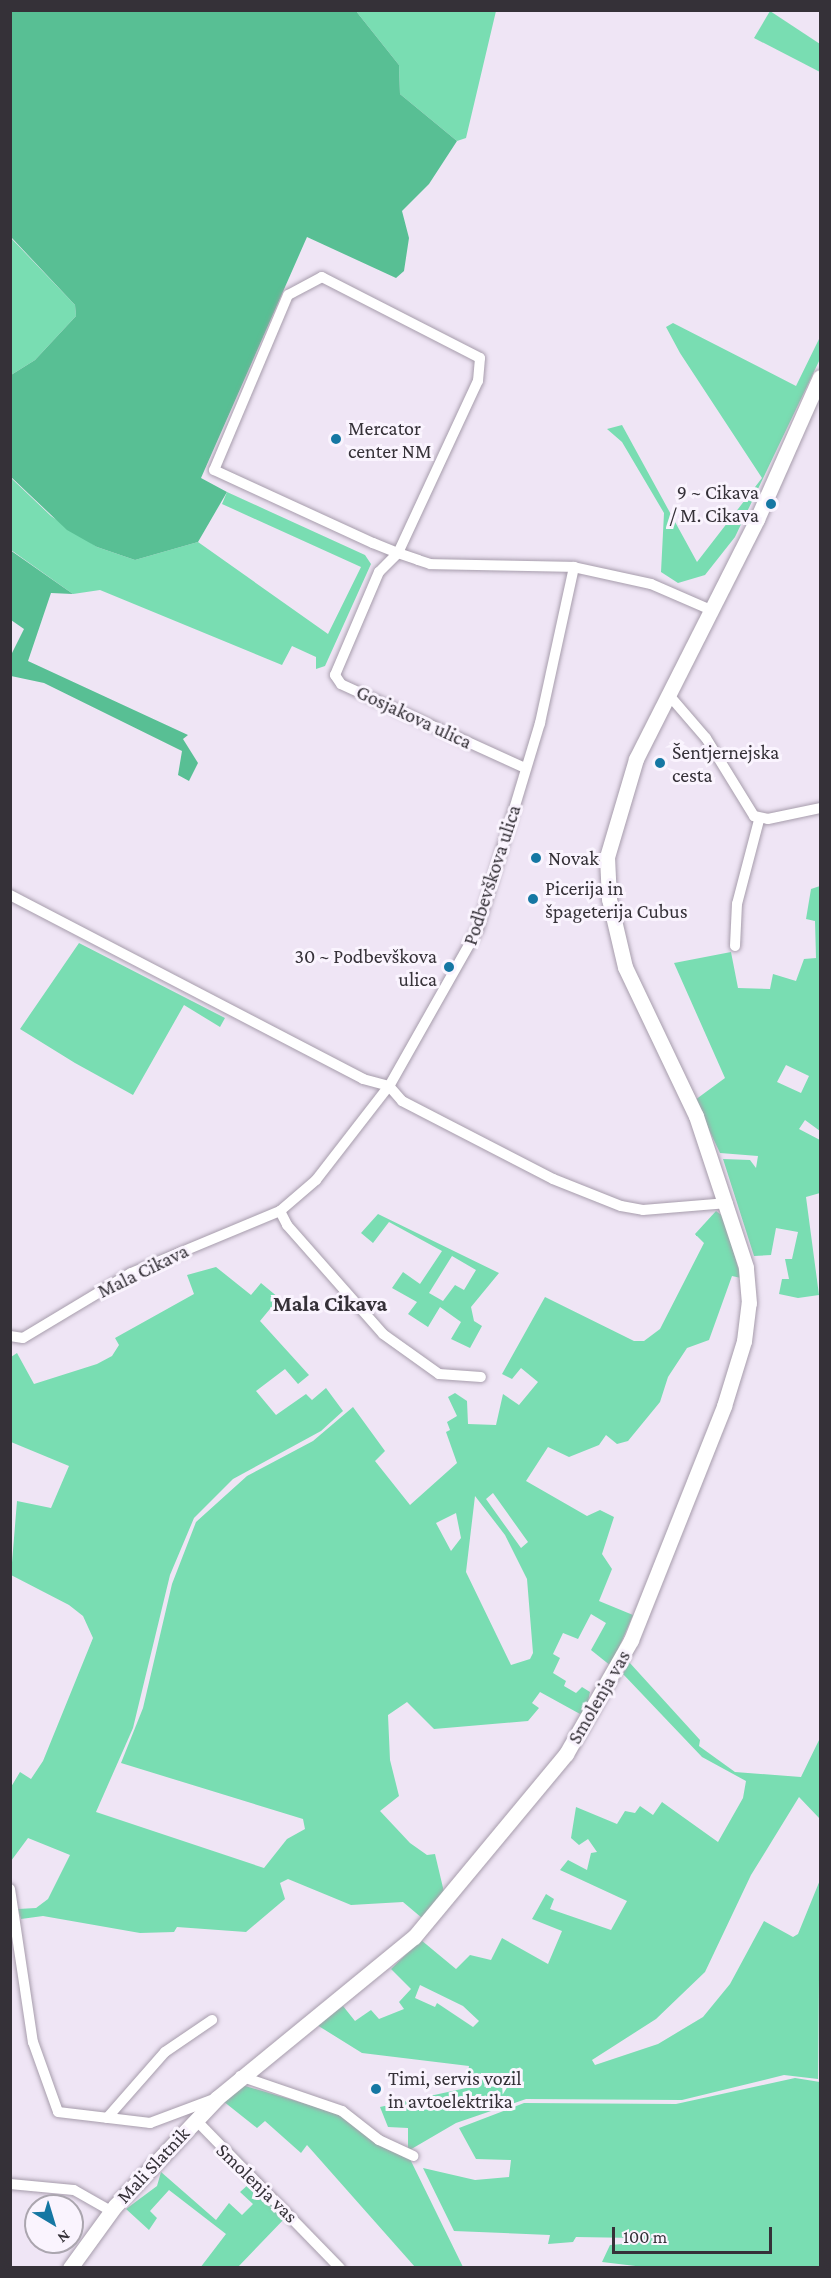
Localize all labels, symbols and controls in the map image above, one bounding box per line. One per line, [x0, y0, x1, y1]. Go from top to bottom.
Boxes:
place label: Mercator center NM [348, 416, 432, 463]
marker: Mercator center NM [329, 432, 343, 446]
place label: 9 ~ Cikava / M. Cikava [669, 480, 759, 527]
marker: 9 ~ Cikava / M. Cikava [764, 497, 778, 511]
street label: Gosjakova ulica [352, 680, 476, 754]
place label: Šentjernejska cesta [672, 740, 779, 787]
marker: Šentjernejska cesta [653, 756, 667, 770]
street label: Podbevškova ulica [458, 802, 526, 948]
place label: Novak [548, 846, 599, 870]
marker: Novak [529, 851, 543, 865]
place label: Picerija in špageterija Cubus [545, 876, 688, 923]
marker: Picerija in špageterija Cubus [526, 892, 540, 906]
place label: 30 ~ Podbevškova ulica [294, 944, 437, 991]
marker: 30 ~ Podbevškova ulica [442, 960, 456, 974]
street label: Mala Cikava [94, 1239, 192, 1303]
district label: Mala Cikava [273, 1291, 387, 1317]
street label: Smolenja vas [563, 1646, 635, 1748]
place label: Timi, servis vozil in avtoelektrika [388, 2066, 522, 2113]
marker: Timi, servis vozil in avtoelektrika [369, 2082, 383, 2096]
street label: Mali Slatnik [111, 2122, 195, 2208]
street label: Smolenja vas [211, 2138, 303, 2228]
north arrow [24, 2194, 84, 2254]
scale bar [615, 2215, 776, 2253]
text: N [55, 2227, 74, 2247]
text: 100 m [623, 2227, 667, 2247]

